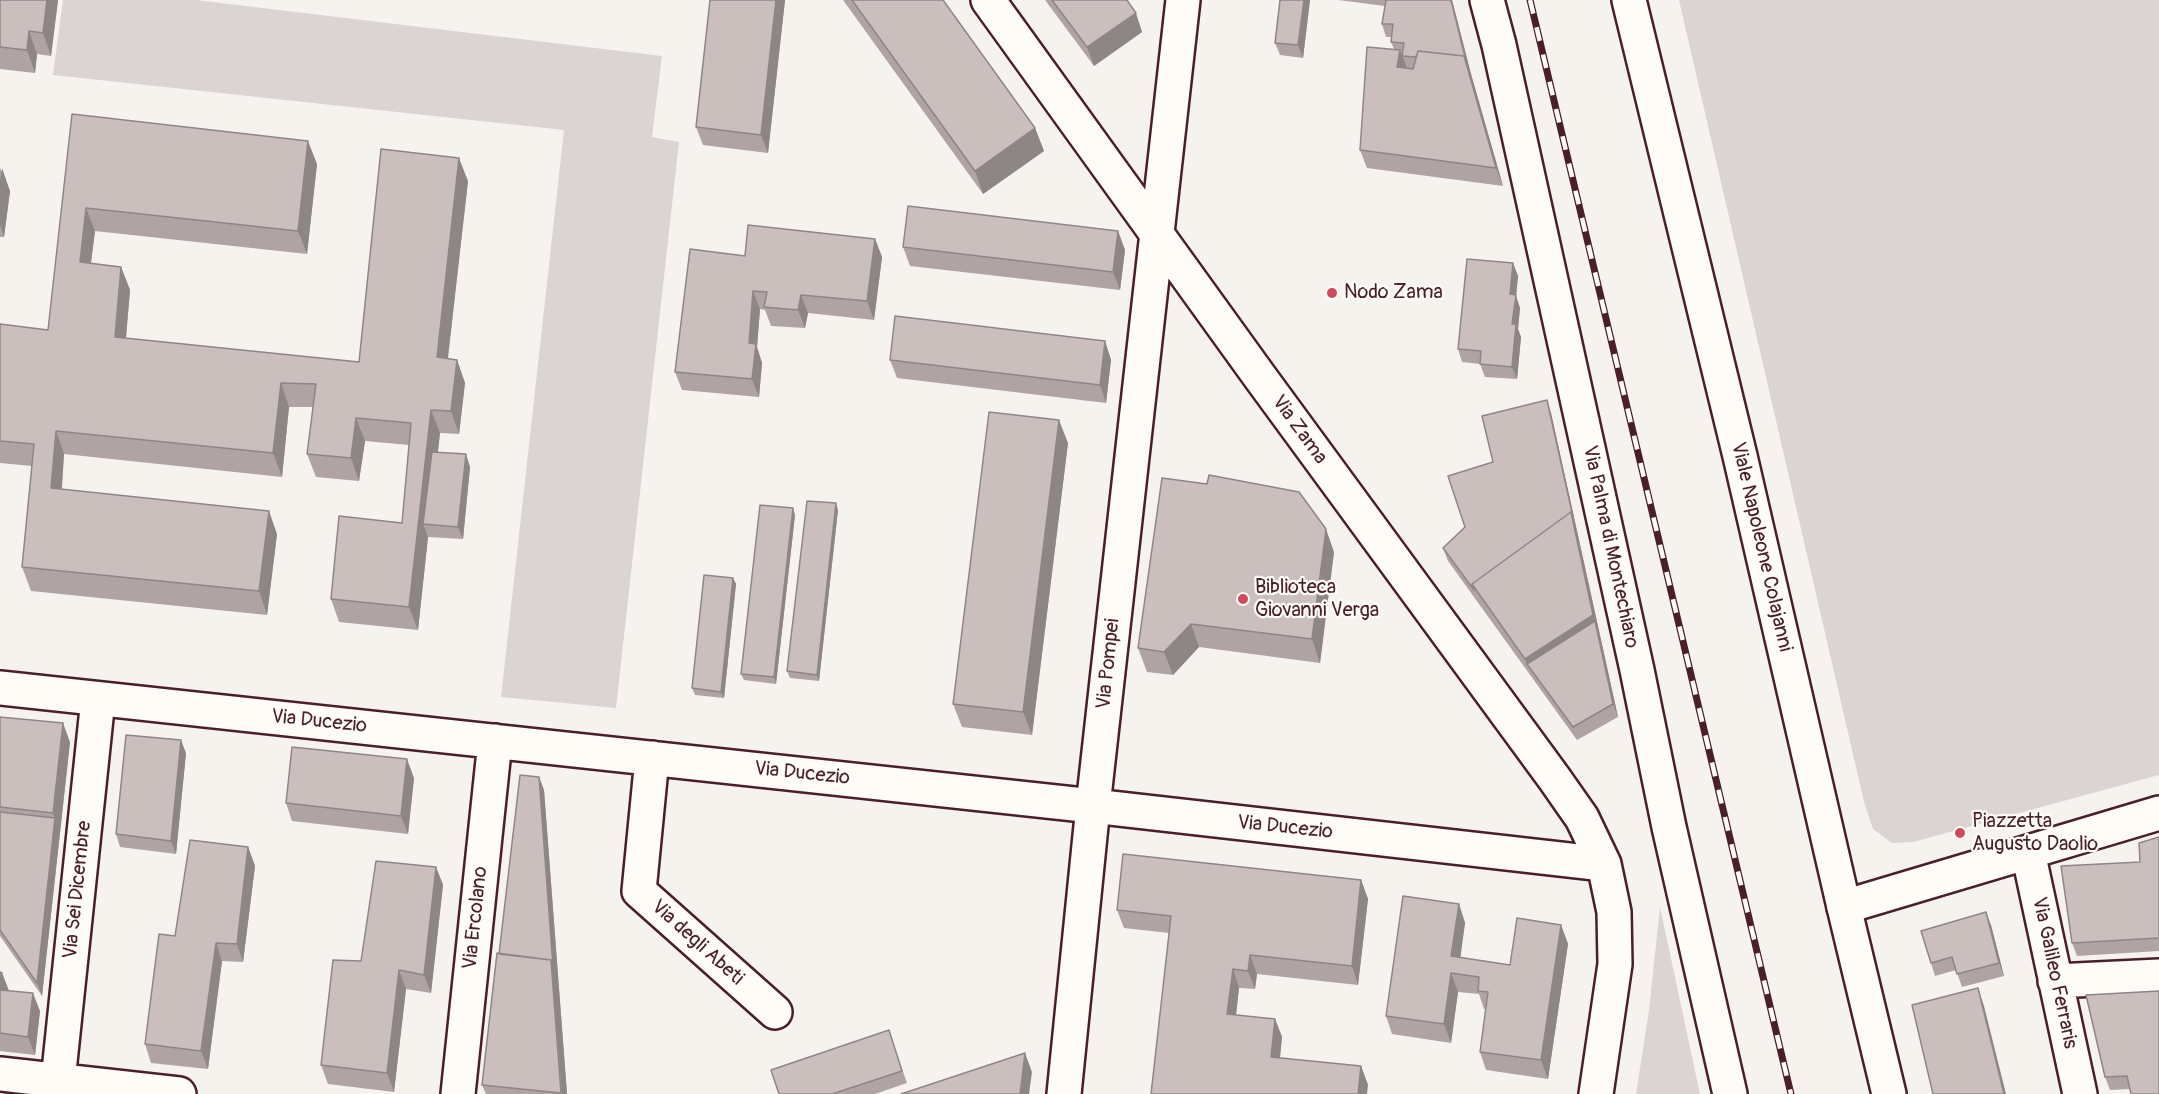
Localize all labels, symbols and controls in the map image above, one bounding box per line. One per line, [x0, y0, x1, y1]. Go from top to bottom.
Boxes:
place label: Nodo Zama [1344, 281, 1443, 305]
marker: Nodo Zama [1325, 286, 1339, 300]
street label: Via Zama [1266, 391, 1332, 469]
street label: Viale Napoleone Colajanni [1725, 440, 1797, 654]
street label: Via Palma di Montechiaro [1577, 443, 1643, 651]
place label: Biblioteca Giovanni Verga [1255, 576, 1379, 623]
marker: Biblioteca Giovanni Verga [1236, 592, 1250, 606]
street label: Via Pompei [1092, 618, 1126, 710]
street label: Via Ducezio [270, 705, 368, 739]
street label: Via Ducezio [753, 757, 851, 791]
place label: Piazzetta Augusto Daolio [1972, 810, 2098, 857]
street label: Via Ducezio [1236, 811, 1334, 845]
street label: Via Sei Dicembre [59, 820, 97, 960]
marker: Piazzetta Augusto Daolio [1953, 826, 1967, 840]
street label: Via Ercolano [459, 865, 493, 971]
street label: Via degli Abeti [646, 895, 748, 991]
street label: Via Galileo Ferraris [2026, 895, 2082, 1051]

